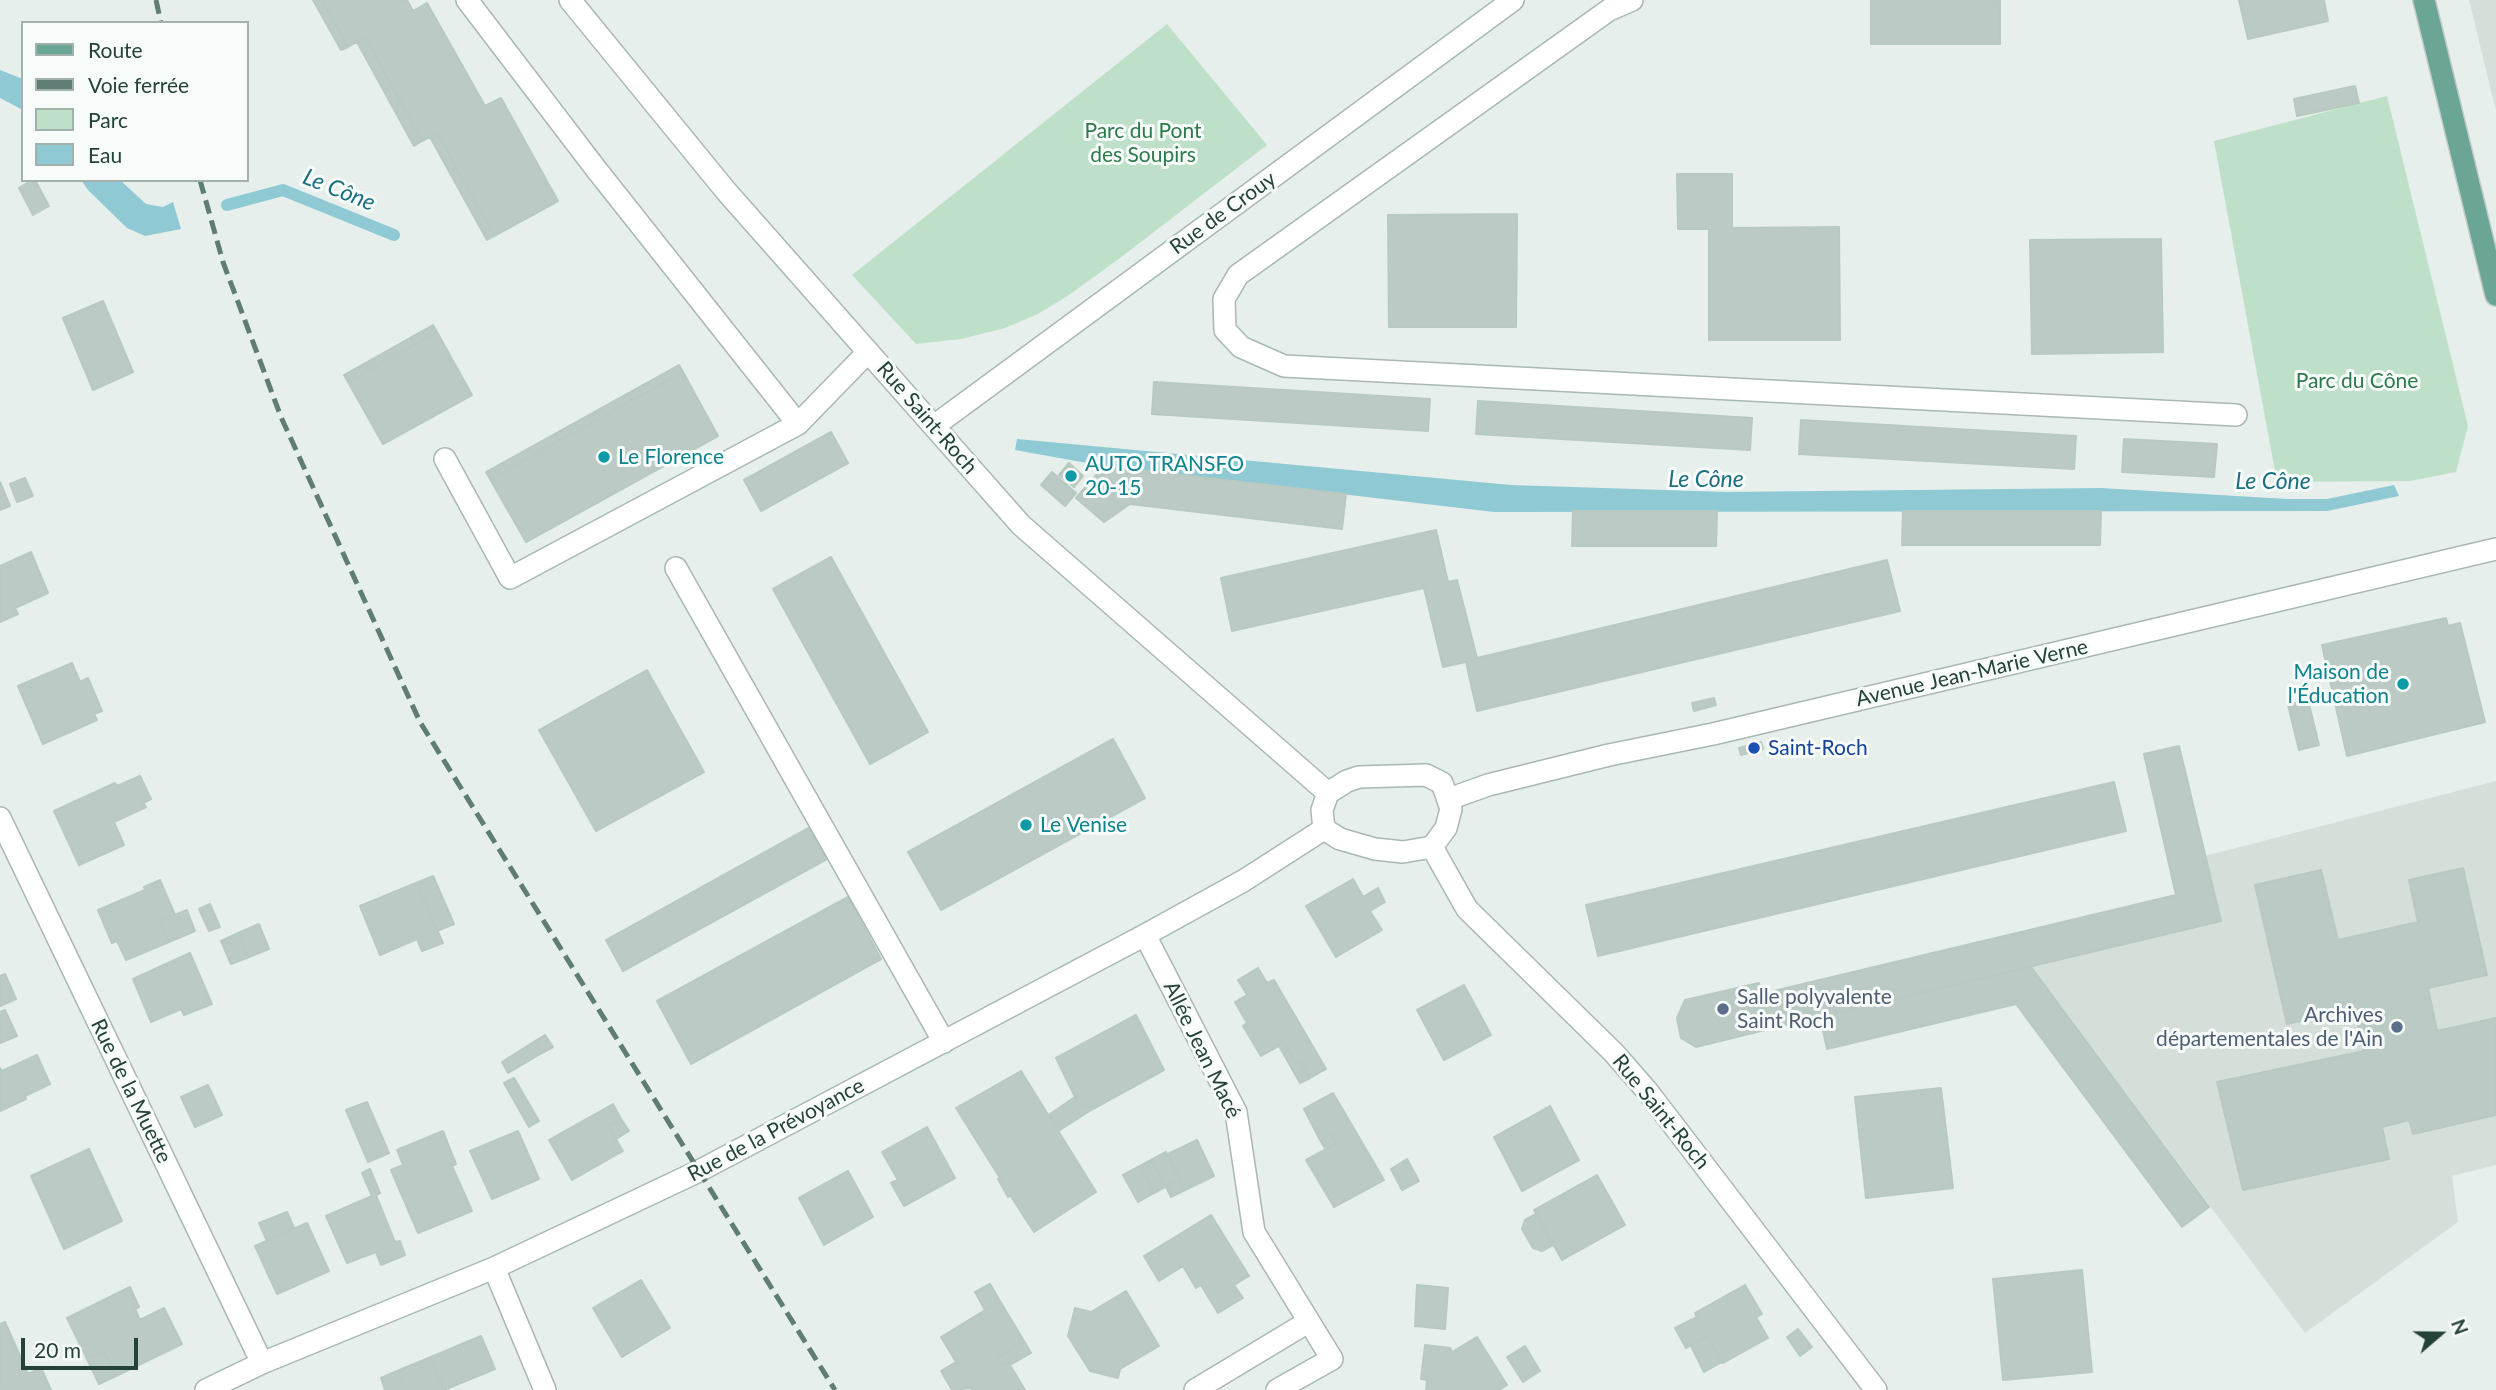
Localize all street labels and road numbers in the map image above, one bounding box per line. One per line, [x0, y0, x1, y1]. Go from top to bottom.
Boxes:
street label: Rue de Crouy [1165, 166, 1281, 260]
street label: Rue Saint-Roch [871, 357, 983, 479]
street label: Avenue Jean-Marie Verne [1854, 634, 2090, 712]
street label: Allée Jean Macé [1158, 977, 1246, 1123]
street label: Rue de la Muette [85, 1015, 177, 1167]
street label: Rue Saint-Roch [1607, 1049, 1715, 1175]
street label: Rue de la Prévoyance [683, 1073, 869, 1187]

